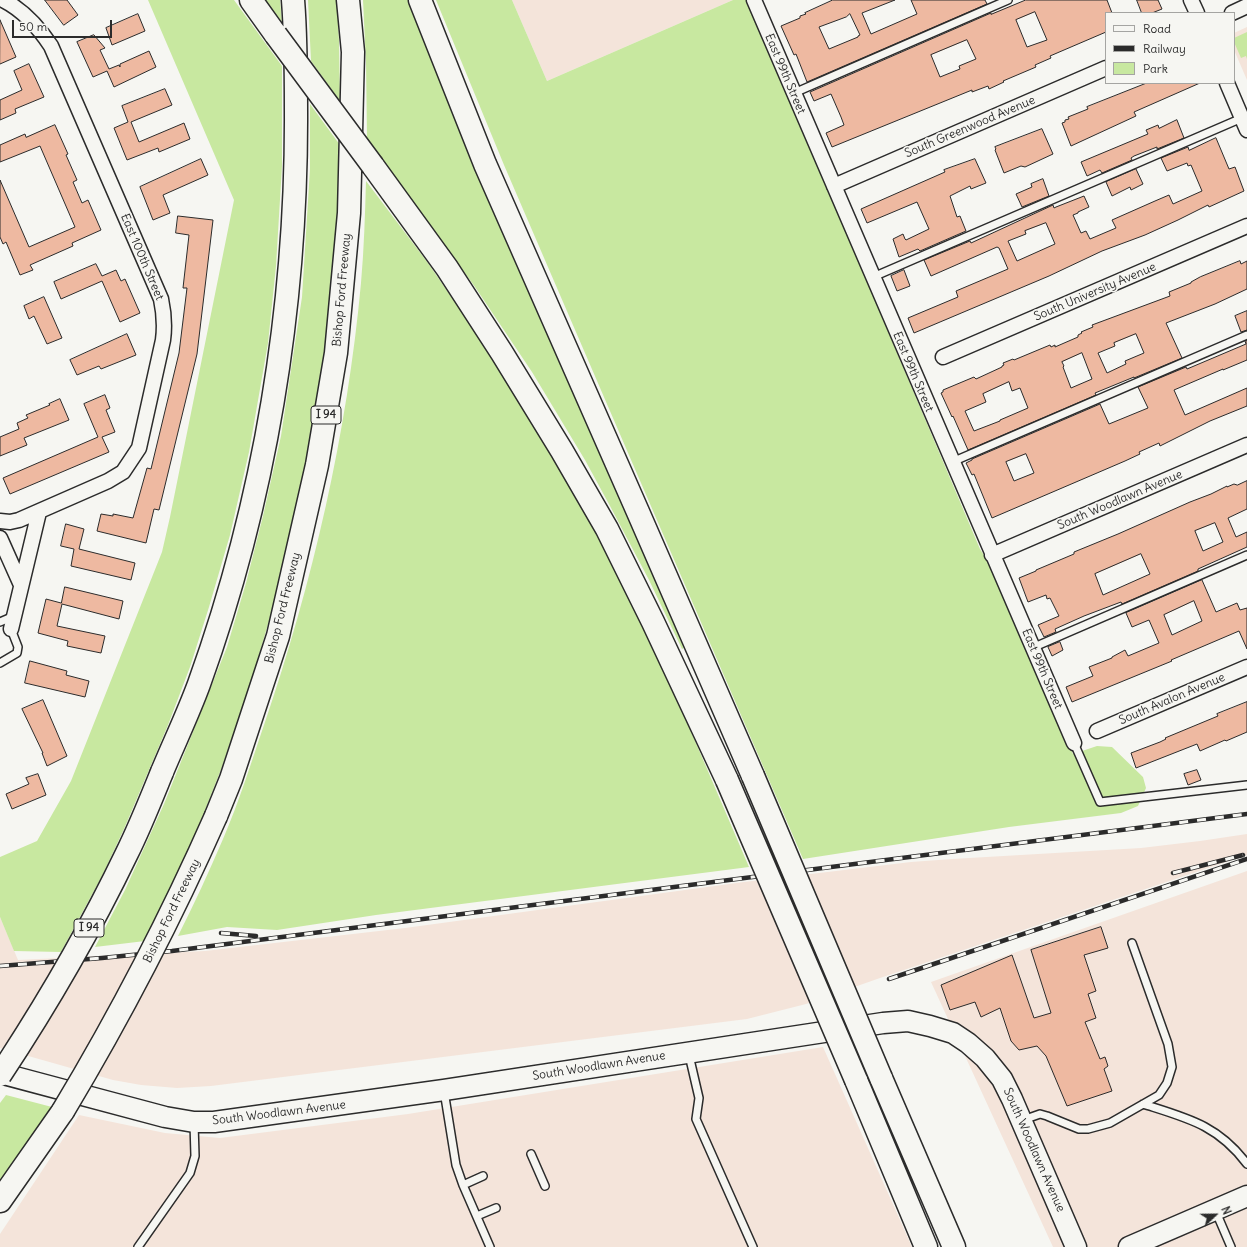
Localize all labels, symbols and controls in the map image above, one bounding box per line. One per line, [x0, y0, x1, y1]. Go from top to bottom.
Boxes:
scale bar [14, 12, 114, 38]
legend [1105, 12, 1235, 84]
text: 50 m [19, 19, 47, 34]
text: Road [1143, 21, 1171, 36]
street label: East 99th Street [762, 32, 808, 116]
text: Railway [1143, 41, 1186, 56]
text: Park [1143, 61, 1168, 76]
street label: South Greenwood Avenue [903, 93, 1037, 161]
street label: East 100th Street [117, 212, 167, 302]
street label: Bishop Ford Freeway [330, 233, 354, 347]
street label: South University Avenue [1032, 260, 1158, 324]
street label: East 99th Street [890, 330, 936, 414]
road number: I 94 [311, 406, 341, 424]
street label: South Woodlawn Avenue [1055, 467, 1185, 533]
street label: Bishop Ford Freeway [262, 551, 304, 665]
street label: East 99th Street [1019, 627, 1065, 711]
street label: South Avalon Avenue [1117, 670, 1227, 728]
street label: Bishop Ford Freeway [141, 857, 203, 965]
road number: I 94 [74, 919, 104, 937]
street label: South Woodlawn Avenue [532, 1048, 666, 1084]
street label: South Woodlawn Avenue [1000, 1086, 1068, 1214]
street label: South Woodlawn Avenue [211, 1098, 347, 1128]
north arrow [1195, 1195, 1235, 1235]
text: N [1218, 1204, 1234, 1217]

